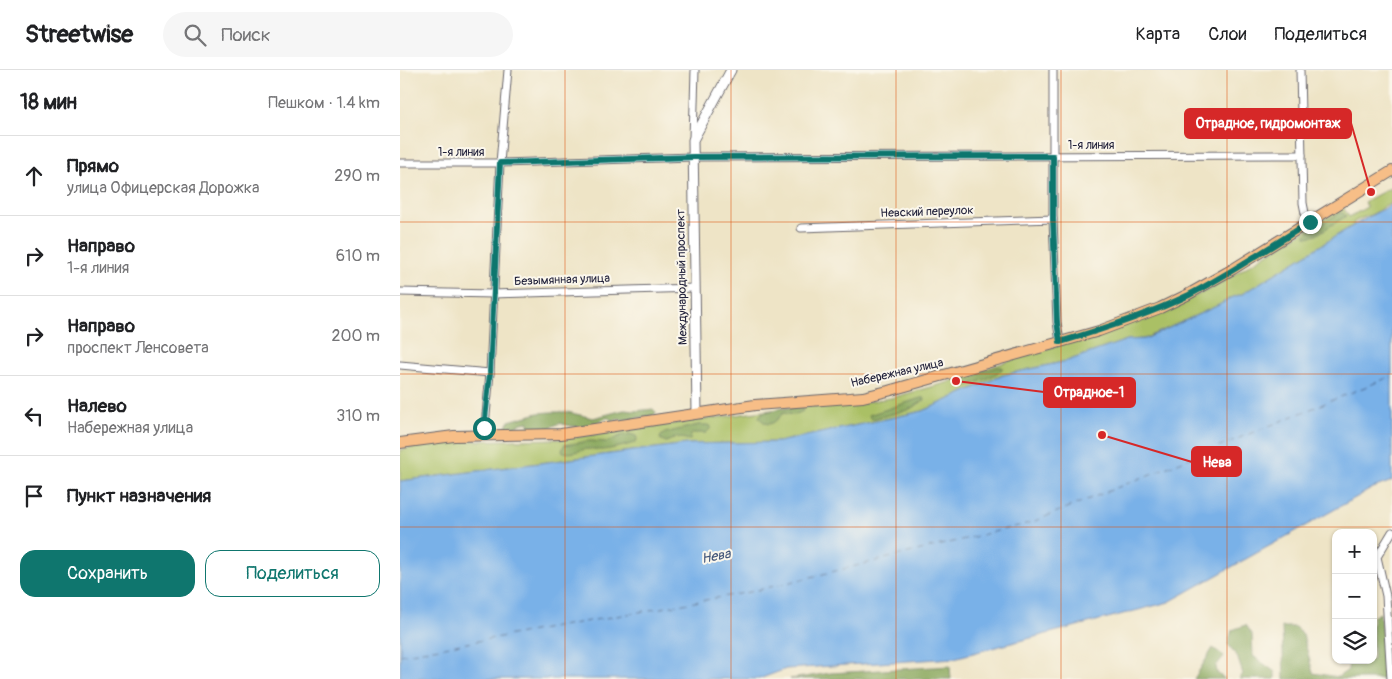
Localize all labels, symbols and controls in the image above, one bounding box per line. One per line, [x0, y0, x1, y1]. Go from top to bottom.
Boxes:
search box [163, 12, 513, 57]
text: Streetwise [25, 20, 133, 49]
icon: search [181, 21, 209, 49]
text: Поиск [221, 23, 271, 47]
text: Карта [1136, 23, 1180, 46]
text: Слои [1208, 23, 1246, 46]
text: Поделиться [1274, 23, 1367, 46]
text: 18 мин [20, 89, 77, 116]
text: Пешком · 1.4 km [268, 93, 380, 113]
callout: Отрадное, гидромонтаж [1185, 109, 1351, 138]
text: Отрадное, гидромонтаж [1195, 115, 1342, 132]
street label: 1-я линия [1068, 138, 1115, 153]
street label: 1-я линия [438, 145, 485, 160]
text: Прямо [67, 154, 119, 178]
icon: ahead [20, 162, 48, 190]
text: 290 m [334, 166, 380, 186]
text: улица Офицерская Дорожка [67, 178, 259, 198]
street label: Невский переулок [880, 203, 974, 221]
street label: Международный проспект [673, 209, 691, 345]
route end [1299, 211, 1322, 234]
text: Направо [67, 234, 135, 258]
icon: right [20, 242, 48, 270]
text: 610 m [336, 246, 380, 266]
text: 1-я линия [67, 258, 129, 278]
street label: Безымянная улица [514, 271, 611, 289]
text: Направо [67, 314, 135, 338]
icon: right [20, 322, 48, 350]
text: 200 m [332, 326, 380, 346]
text: проспект Ленсовета [67, 338, 209, 358]
street label: Набережная улица [849, 355, 945, 391]
callout: Отрадное-1 [1044, 378, 1135, 407]
text: Отрадное-1 [1054, 384, 1124, 401]
text: Налево [67, 394, 127, 418]
icon: left [20, 402, 48, 430]
text: 310 m [336, 406, 380, 426]
route start [473, 417, 496, 440]
text: Набережная улица [67, 418, 193, 438]
callout: Нева [1192, 447, 1241, 476]
text: Нева [1202, 454, 1232, 471]
icon: arrive [20, 482, 48, 510]
text: Пункт назначения [67, 484, 211, 508]
map controls [1332, 529, 1377, 664]
button: + [1332, 529, 1377, 574]
water label: Нева [700, 545, 733, 567]
button: Сохранить [20, 550, 195, 597]
button: Поделиться [205, 550, 380, 597]
button: − [1332, 574, 1377, 619]
button: layers [1332, 619, 1377, 664]

